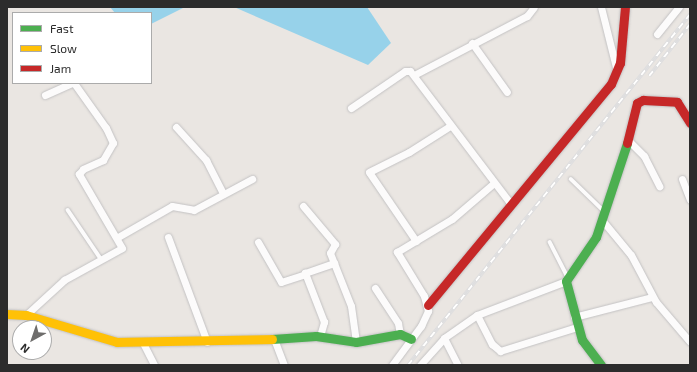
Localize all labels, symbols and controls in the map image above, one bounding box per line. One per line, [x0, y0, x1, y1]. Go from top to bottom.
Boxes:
legend [12, 12, 152, 84]
text: Fast [50, 21, 73, 35]
text: Slow [50, 41, 77, 55]
text: Jam [50, 61, 71, 75]
north arrow [12, 320, 52, 360]
text: N [17, 341, 32, 356]

